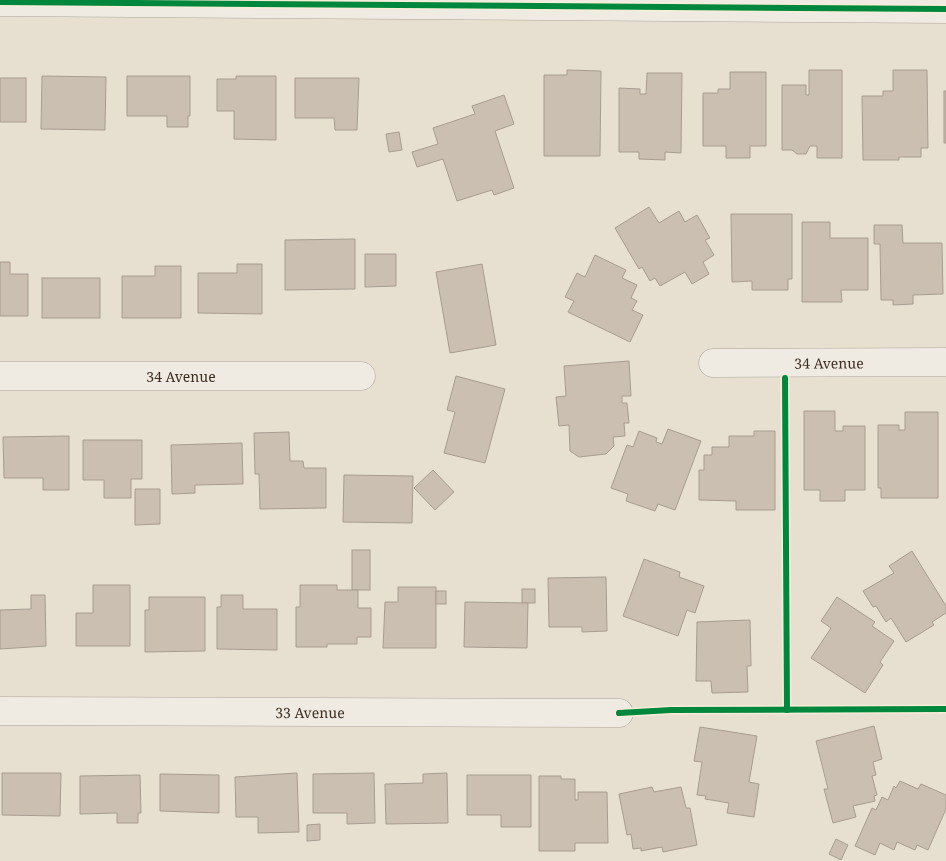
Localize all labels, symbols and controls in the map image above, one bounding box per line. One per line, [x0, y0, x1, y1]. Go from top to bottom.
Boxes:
street label: 34 Avenue [794, 353, 864, 372]
street label: 34 Avenue [146, 367, 216, 386]
street label: 33 Avenue [275, 702, 345, 722]

